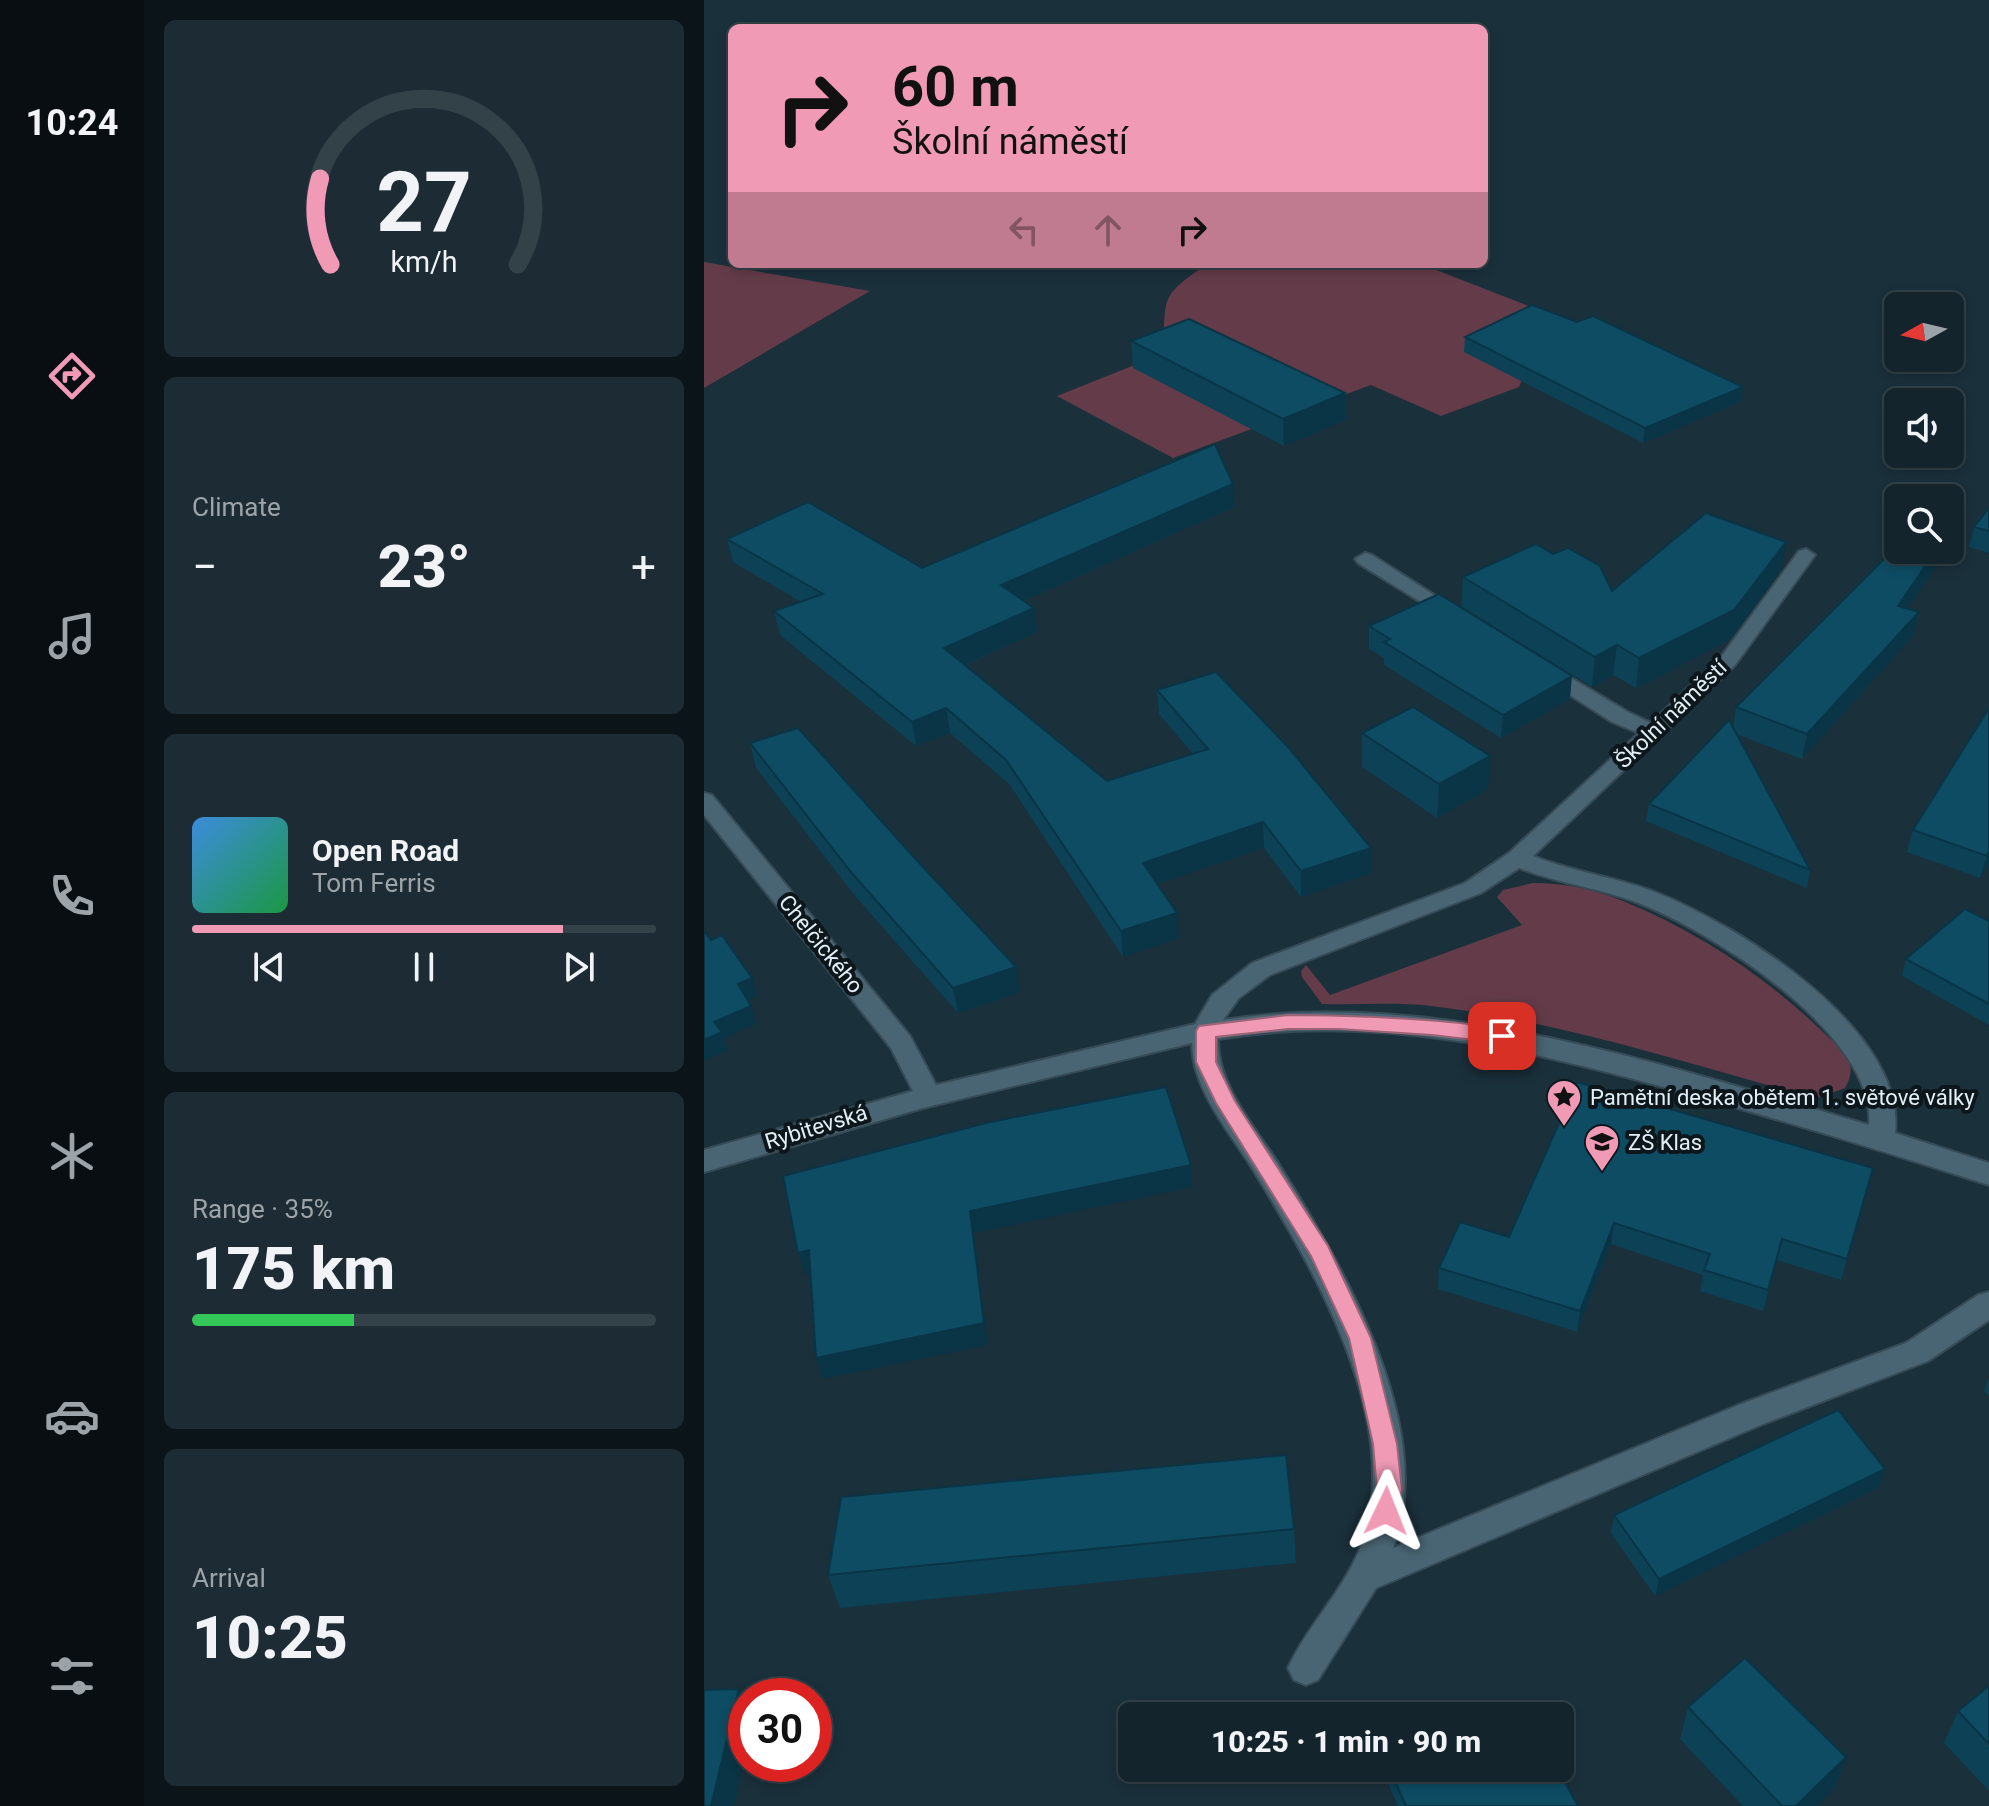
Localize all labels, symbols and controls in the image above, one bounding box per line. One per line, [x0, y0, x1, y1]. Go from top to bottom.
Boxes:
text: 60 m [892, 54, 1019, 120]
icon: right [760, 56, 864, 160]
text: 10:24 [26, 102, 118, 144]
text: Školní náměstí [892, 121, 1128, 163]
text: 27 [376, 153, 472, 250]
icon: left [1002, 208, 1046, 252]
icon: ahead [1086, 208, 1130, 252]
icon: right [1170, 208, 1214, 252]
text: km/h [390, 245, 458, 279]
north arrow [1884, 292, 1964, 372]
map controls [1884, 292, 1964, 564]
icon: directions [44, 348, 100, 404]
button: sound [1884, 388, 1964, 468]
button: search [1884, 484, 1964, 564]
text: Climate [192, 492, 281, 522]
text: 23° [378, 531, 471, 602]
text: − [192, 541, 217, 593]
text: + [631, 541, 656, 593]
icon: music [44, 608, 100, 664]
street label: Školní náměstí [1610, 653, 1733, 773]
text: Open Road [312, 833, 459, 868]
icon: phone [44, 868, 100, 924]
text: Tom Ferris [312, 868, 436, 898]
street label: Chelčického [774, 890, 868, 998]
icon: previous [247, 945, 291, 989]
icon: pause [402, 945, 446, 989]
icon: next [557, 945, 601, 989]
pin [1468, 1002, 1536, 1070]
icon: arrive [1480, 1014, 1524, 1058]
place icon: Pamětní deska obětem 1. světové války [1545, 1078, 1583, 1128]
place label: Pamětní deska obětem 1. světové války [1590, 1085, 1975, 1110]
street label: Rybitevská [762, 1100, 870, 1154]
school or university icon: ZŠ Klas [1583, 1123, 1621, 1173]
icon: climate [44, 1128, 100, 1184]
place label: ZŠ Klas [1628, 1129, 1702, 1155]
text: Range · 35% [192, 1194, 333, 1224]
text: 175 km [192, 1233, 395, 1304]
icon: car [44, 1388, 100, 1444]
position arrow [1344, 1469, 1428, 1553]
text: Arrival [192, 1563, 266, 1593]
text: 10:25 [192, 1602, 348, 1673]
icon: filters [44, 1648, 100, 1704]
speed limit sign: 30 [728, 1678, 832, 1782]
text: 10:25 · 1 min · 90 m [1211, 1724, 1481, 1759]

